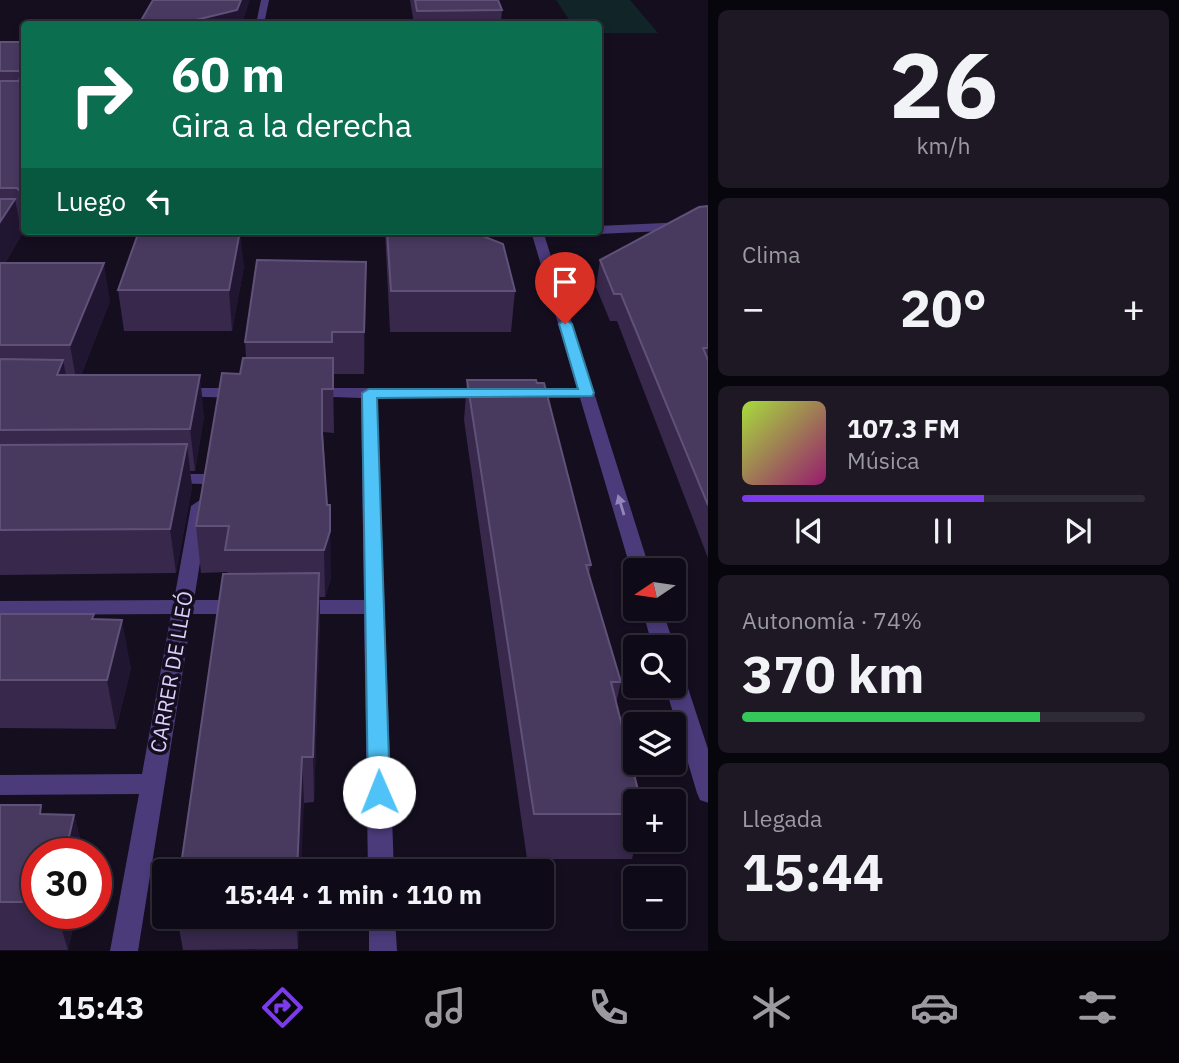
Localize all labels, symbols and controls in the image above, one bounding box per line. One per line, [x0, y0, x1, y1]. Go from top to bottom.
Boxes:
text: 26 [889, 25, 998, 143]
text: 60 m [171, 42, 285, 105]
icon: right [56, 49, 147, 140]
text: Gira a la derecha [171, 104, 412, 146]
text: km/h [916, 130, 971, 160]
icon: left [140, 182, 178, 220]
text: Luego [56, 184, 126, 218]
text: Clima [742, 239, 801, 269]
pin [535, 252, 595, 324]
icon: arrive [546, 263, 584, 301]
text: 20° [900, 274, 987, 341]
text: − [742, 283, 765, 332]
text: + [1122, 283, 1145, 332]
text: 107.3 FM [847, 411, 960, 445]
text: Música [847, 445, 920, 475]
one-way arrow [615, 494, 625, 515]
icon: previous [790, 512, 828, 550]
icon: pause [924, 512, 962, 550]
icon: next [1059, 512, 1097, 550]
north arrow [623, 558, 686, 621]
map controls [623, 558, 686, 929]
street label: CARRER DE LLEÓ [143, 589, 199, 755]
text: Autonomía · 74% [742, 605, 922, 635]
button: search [623, 635, 686, 698]
text: 370 km [742, 640, 924, 707]
button: layers [623, 712, 686, 775]
position arrow [342, 755, 416, 829]
button: + [623, 789, 686, 852]
text: Llegada [742, 803, 822, 833]
speed limit sign: 30 [21, 838, 112, 929]
text: 15:44 [742, 838, 884, 905]
button: − [623, 866, 686, 929]
text: 15:44 · 1 min · 110 m [224, 877, 482, 911]
icon: directions [258, 983, 307, 1032]
icon: music [421, 983, 470, 1032]
icon: phone [584, 983, 633, 1032]
icon: climate [747, 983, 796, 1032]
icon: car [910, 983, 959, 1032]
icon: filters [1073, 983, 1122, 1032]
text: 15:43 [57, 986, 144, 1028]

